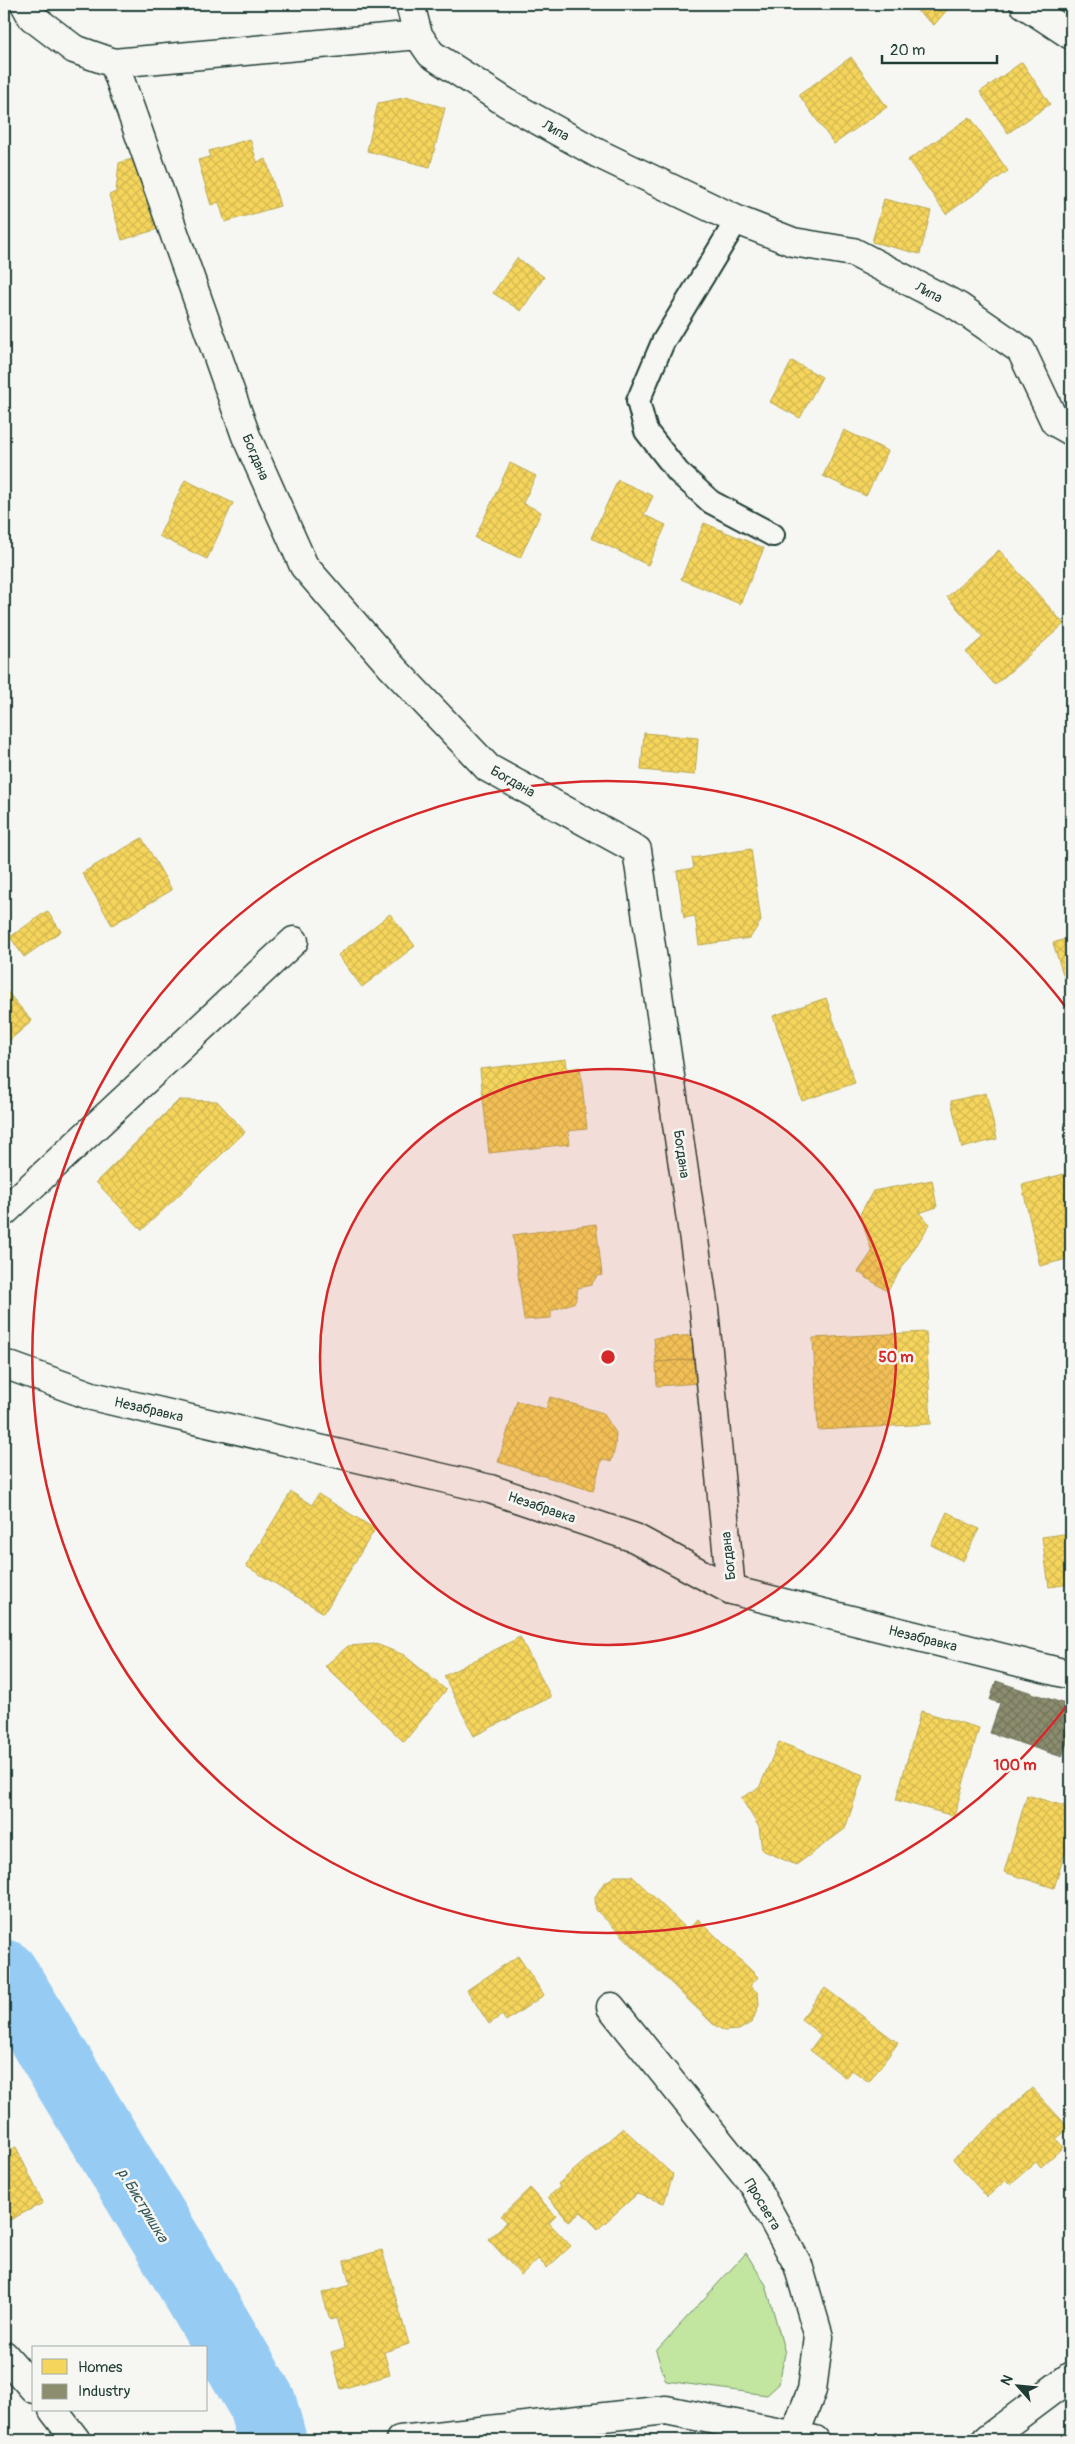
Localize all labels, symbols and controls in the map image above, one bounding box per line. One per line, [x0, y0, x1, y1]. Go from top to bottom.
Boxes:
scale bar [882, 32, 998, 64]
text: 20 m [890, 41, 925, 60]
street label: Липа [538, 116, 572, 145]
street label: Липа [911, 278, 945, 307]
street label: Богдана [238, 432, 273, 483]
street label: Богдана [487, 762, 538, 801]
street label: Богдана [670, 1129, 693, 1179]
centre of rings [599, 1348, 617, 1366]
text: 50 m [879, 1348, 913, 1367]
street label: Незабравка [113, 1393, 185, 1426]
street label: Незабравка [506, 1488, 578, 1527]
street label: Богдана [718, 1531, 739, 1581]
street label: Незабравка [887, 1622, 959, 1655]
text: 100 m [994, 1756, 1036, 1775]
water label: р. Бистришка [113, 2165, 173, 2247]
street label: Просвета [741, 2175, 785, 2233]
legend [32, 2346, 208, 2412]
text: Homes [78, 2358, 123, 2377]
north arrow [992, 2362, 1042, 2412]
text: N [997, 2372, 1017, 2388]
text: Industry [78, 2382, 131, 2401]

